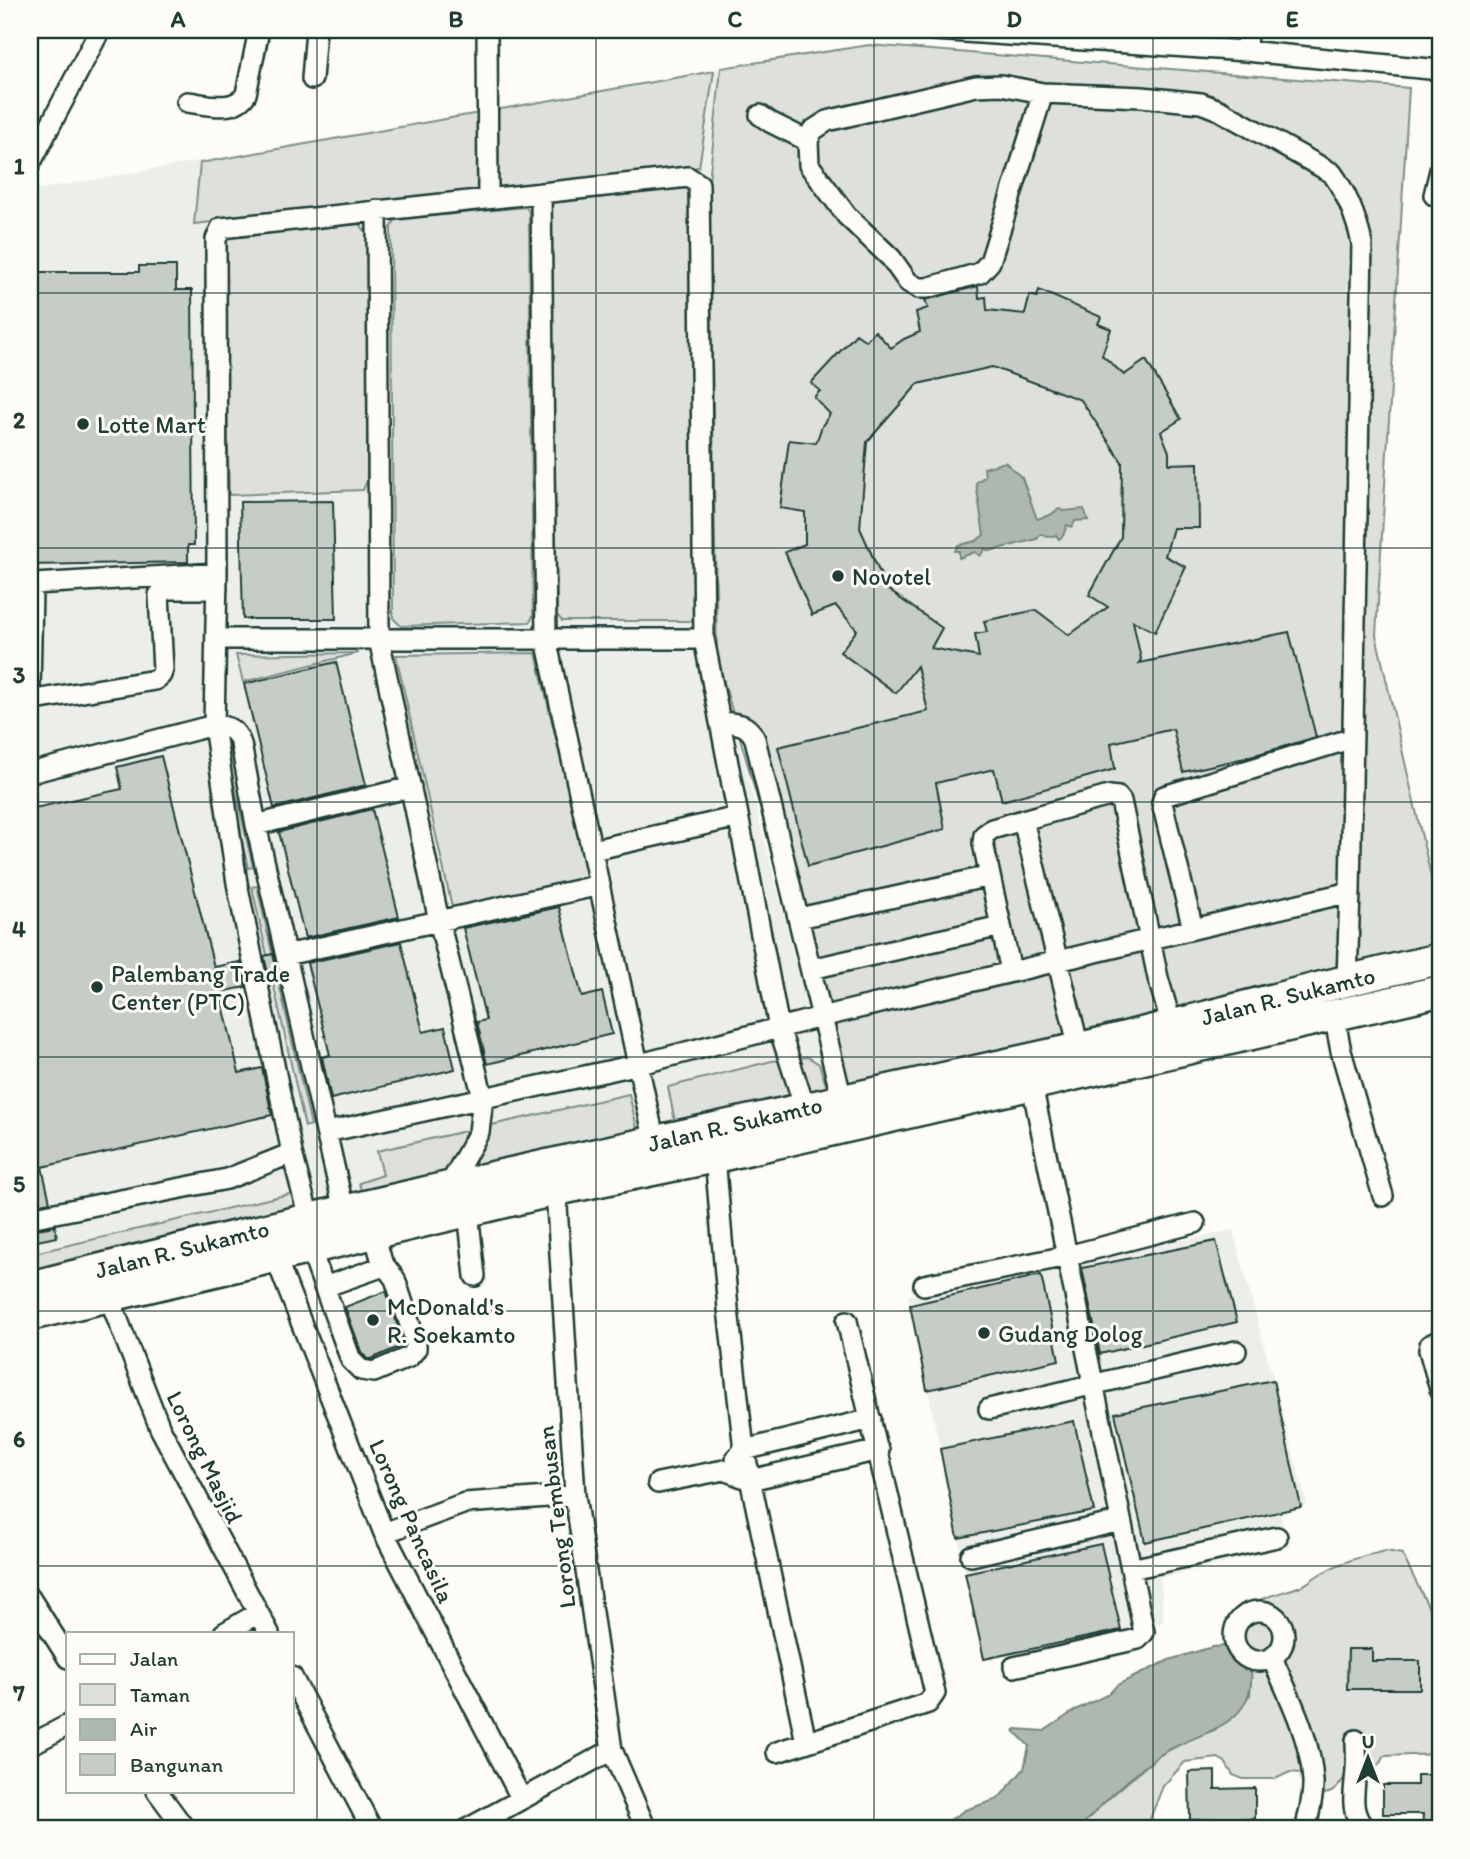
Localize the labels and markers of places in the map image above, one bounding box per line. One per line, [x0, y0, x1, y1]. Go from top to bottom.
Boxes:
place label: Lotte Mart [97, 410, 206, 439]
marker: Lotte Mart [75, 416, 91, 432]
place label: Novotel [852, 562, 931, 591]
marker: Novotel [830, 568, 846, 584]
place label: Palembang Trade Center (PTC) [111, 959, 290, 1016]
marker: Palembang Trade Center (PTC) [89, 979, 105, 995]
place label: McDonald's R. Soekamto [387, 1292, 515, 1349]
marker: McDonald's R. Soekamto [365, 1312, 381, 1328]
place label: Gudang Dolog [998, 1319, 1144, 1348]
marker: Gudang Dolog [976, 1325, 992, 1341]

